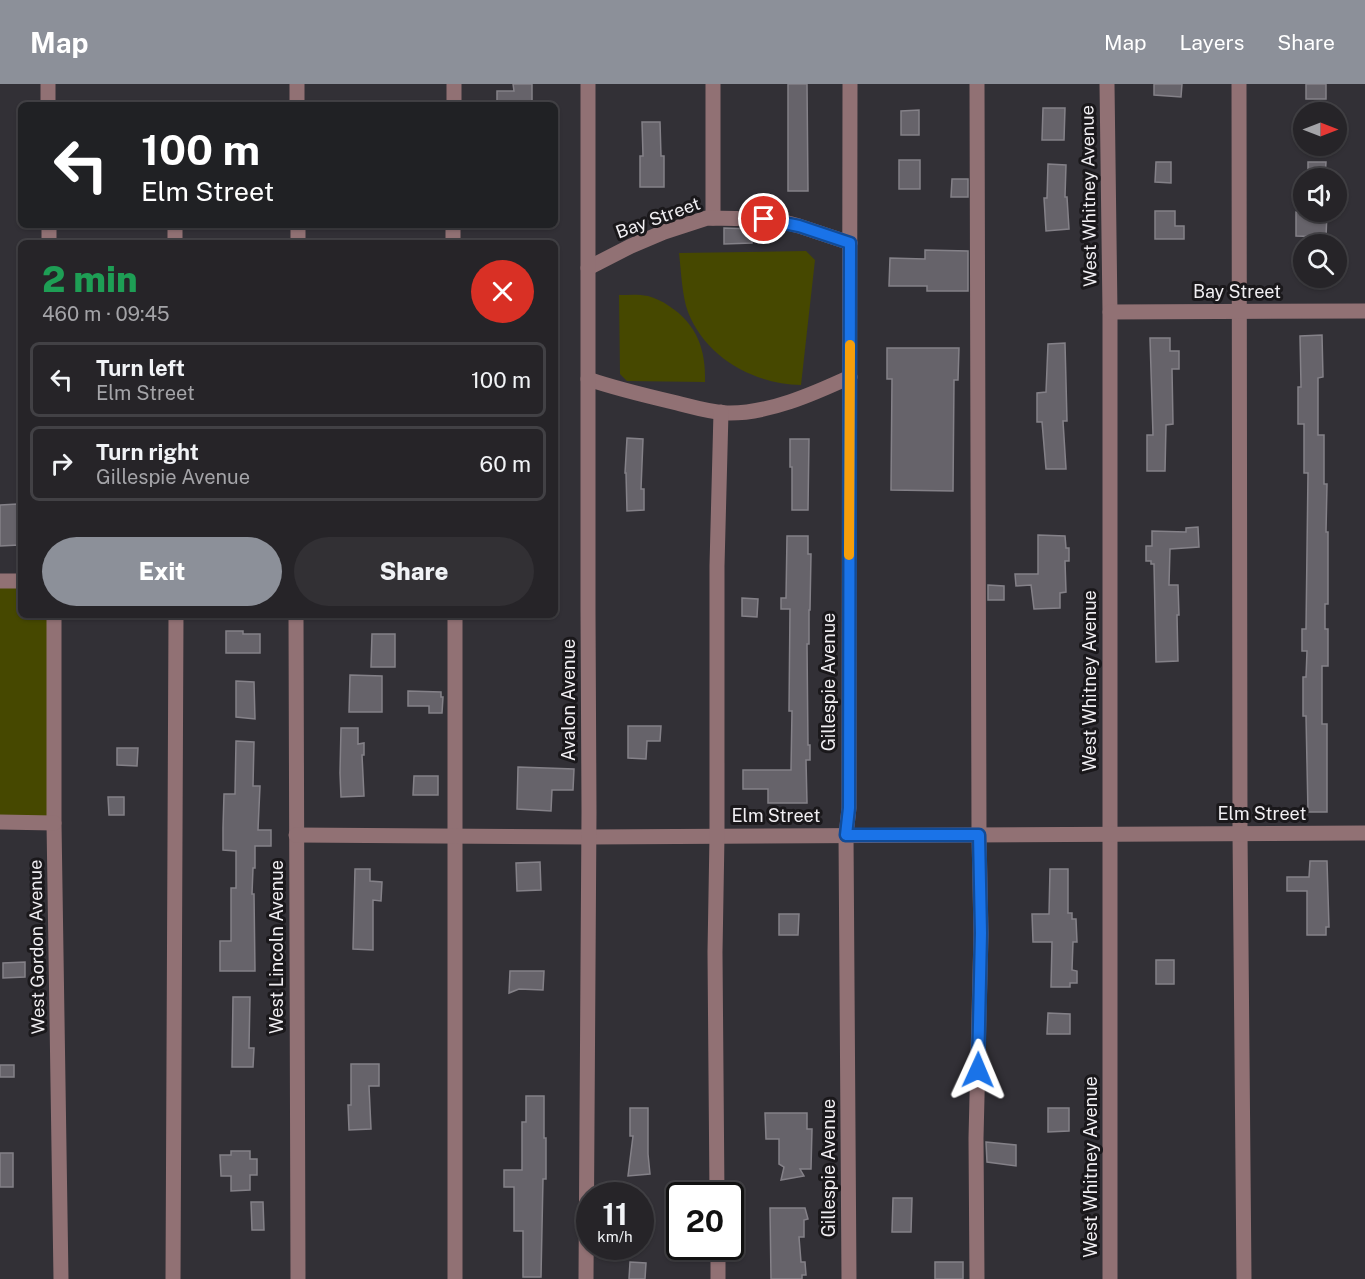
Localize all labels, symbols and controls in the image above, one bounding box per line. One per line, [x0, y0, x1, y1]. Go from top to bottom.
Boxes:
text: Map [30, 26, 89, 59]
text: Map [1104, 30, 1147, 55]
text: Layers [1180, 30, 1244, 55]
text: Share [1277, 30, 1335, 55]
north arrow [1293, 102, 1347, 156]
map controls [1293, 102, 1347, 288]
street label: West Whitney Avenue [1076, 105, 1101, 287]
text: 100 m [141, 125, 260, 174]
icon: left [42, 126, 120, 204]
button: sound [1293, 168, 1347, 222]
text: Elm Street [141, 175, 274, 207]
street label: Bay Street [613, 193, 703, 242]
pin [738, 193, 789, 244]
icon: arrive [747, 202, 780, 235]
button: search [1293, 234, 1347, 288]
text: 2 min [42, 258, 138, 300]
button: close [471, 260, 534, 323]
street label: Bay Street [1193, 281, 1281, 302]
text: 460 m · 09:45 [42, 302, 170, 326]
text: Turn left [96, 355, 185, 381]
icon: left [45, 363, 78, 396]
text: 100 m [471, 367, 531, 393]
text: Elm Street [96, 381, 195, 405]
text: Turn right [96, 439, 199, 465]
icon: right [45, 447, 78, 480]
text: 60 m [480, 451, 531, 477]
text: Gillespie Avenue [96, 465, 250, 489]
button: Exit [42, 537, 282, 606]
button: Share [294, 537, 534, 606]
street label: West Whitney Avenue [1079, 590, 1100, 772]
street label: Gillespie Avenue [818, 613, 839, 751]
street label: Avalon Avenue [558, 639, 579, 761]
street label: Elm Street [1218, 803, 1306, 824]
street label: Elm Street [732, 805, 820, 826]
street label: West Gordon Avenue [24, 860, 49, 1034]
street label: West Lincoln Avenue [266, 860, 287, 1034]
position arrow [946, 1038, 1010, 1102]
street label: West Whitney Avenue [1080, 1076, 1101, 1258]
street label: Gillespie Avenue [818, 1099, 839, 1237]
speed limit sign: 20 [666, 1182, 744, 1260]
text: 11 [602, 1196, 628, 1232]
text: km/h [597, 1228, 633, 1245]

